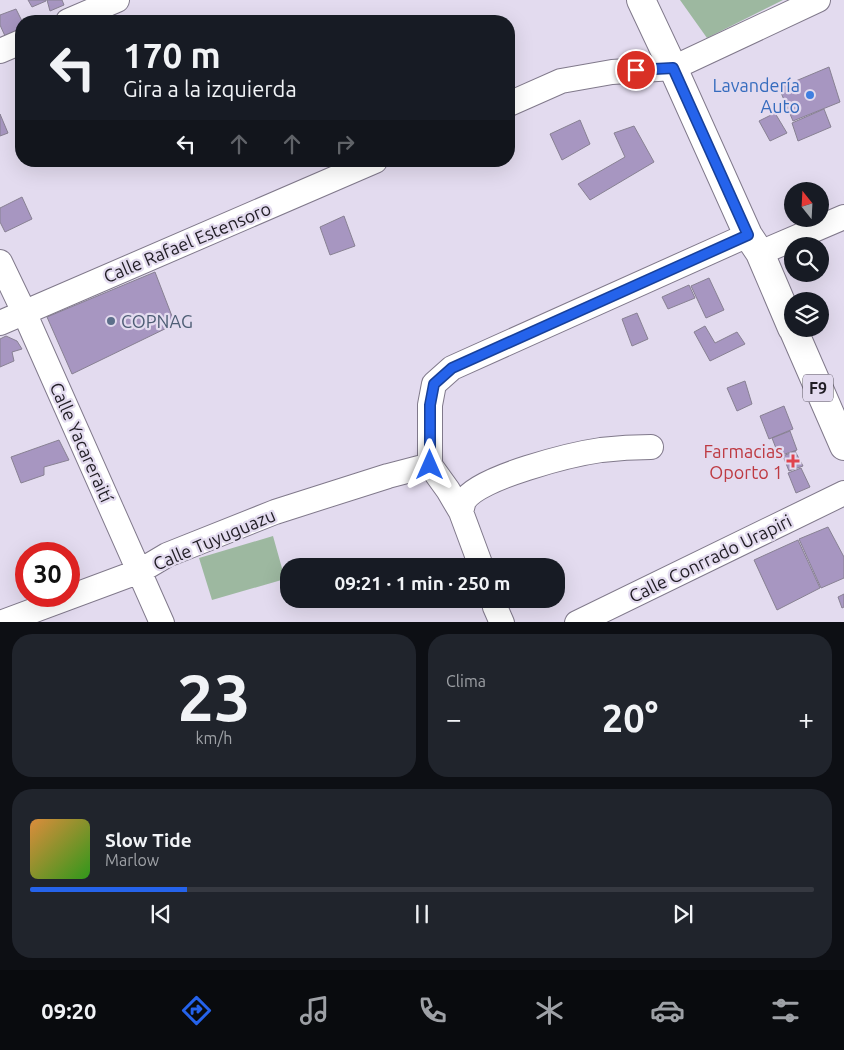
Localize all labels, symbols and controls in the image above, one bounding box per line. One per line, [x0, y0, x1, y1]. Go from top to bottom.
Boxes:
icon: left [40, 35, 105, 100]
text: 170 m [123, 35, 221, 75]
pin [615, 49, 657, 91]
icon: arrive [622, 56, 650, 84]
place label: Lavandería Auto [712, 75, 800, 116]
text: Gira a la izquierda [123, 76, 297, 101]
marker: Lavandería Auto [804, 89, 816, 101]
icon: left [172, 130, 200, 158]
icon: ahead [225, 130, 253, 158]
icon: ahead [278, 130, 306, 158]
icon: right [331, 130, 359, 158]
north arrow [784, 182, 829, 228]
map controls [784, 182, 829, 337]
street label: Calle Rafael Estensoro [100, 198, 274, 286]
button: search [784, 237, 829, 282]
button: layers [784, 292, 829, 337]
place label: COPNAG [121, 311, 193, 331]
marker: COPNAG [105, 315, 117, 327]
road number: F9 [803, 374, 833, 402]
street label: Calle Yacareraití [47, 379, 118, 506]
position arrow [403, 438, 455, 490]
place label: Farmacias Oporto 1 [704, 441, 783, 482]
marker: Farmacias Oporto 1 [787, 455, 799, 467]
street label: Calle Tuyuguazu [150, 504, 278, 574]
street label: Calle Conrrado Urapiri [626, 510, 794, 606]
speed limit sign: 30 [15, 542, 80, 607]
text: 09:21 · 1 min · 250 m [335, 572, 510, 594]
text: 23 [177, 660, 251, 733]
text: Clima [446, 672, 486, 690]
text: 20° [602, 697, 658, 739]
text: − [446, 703, 462, 734]
text: + [798, 703, 814, 734]
text: km/h [196, 729, 232, 747]
text: Slow Tide [105, 829, 192, 851]
text: Marlow [105, 851, 159, 869]
icon: previous [147, 900, 175, 928]
icon: pause [408, 900, 436, 928]
icon: next [669, 900, 697, 928]
icon: directions [179, 993, 214, 1028]
icon: music [297, 993, 332, 1028]
icon: phone [415, 993, 450, 1028]
icon: climate [532, 993, 567, 1028]
icon: car [650, 993, 685, 1028]
icon: filters [768, 993, 803, 1028]
text: 09:20 [41, 998, 96, 1023]

